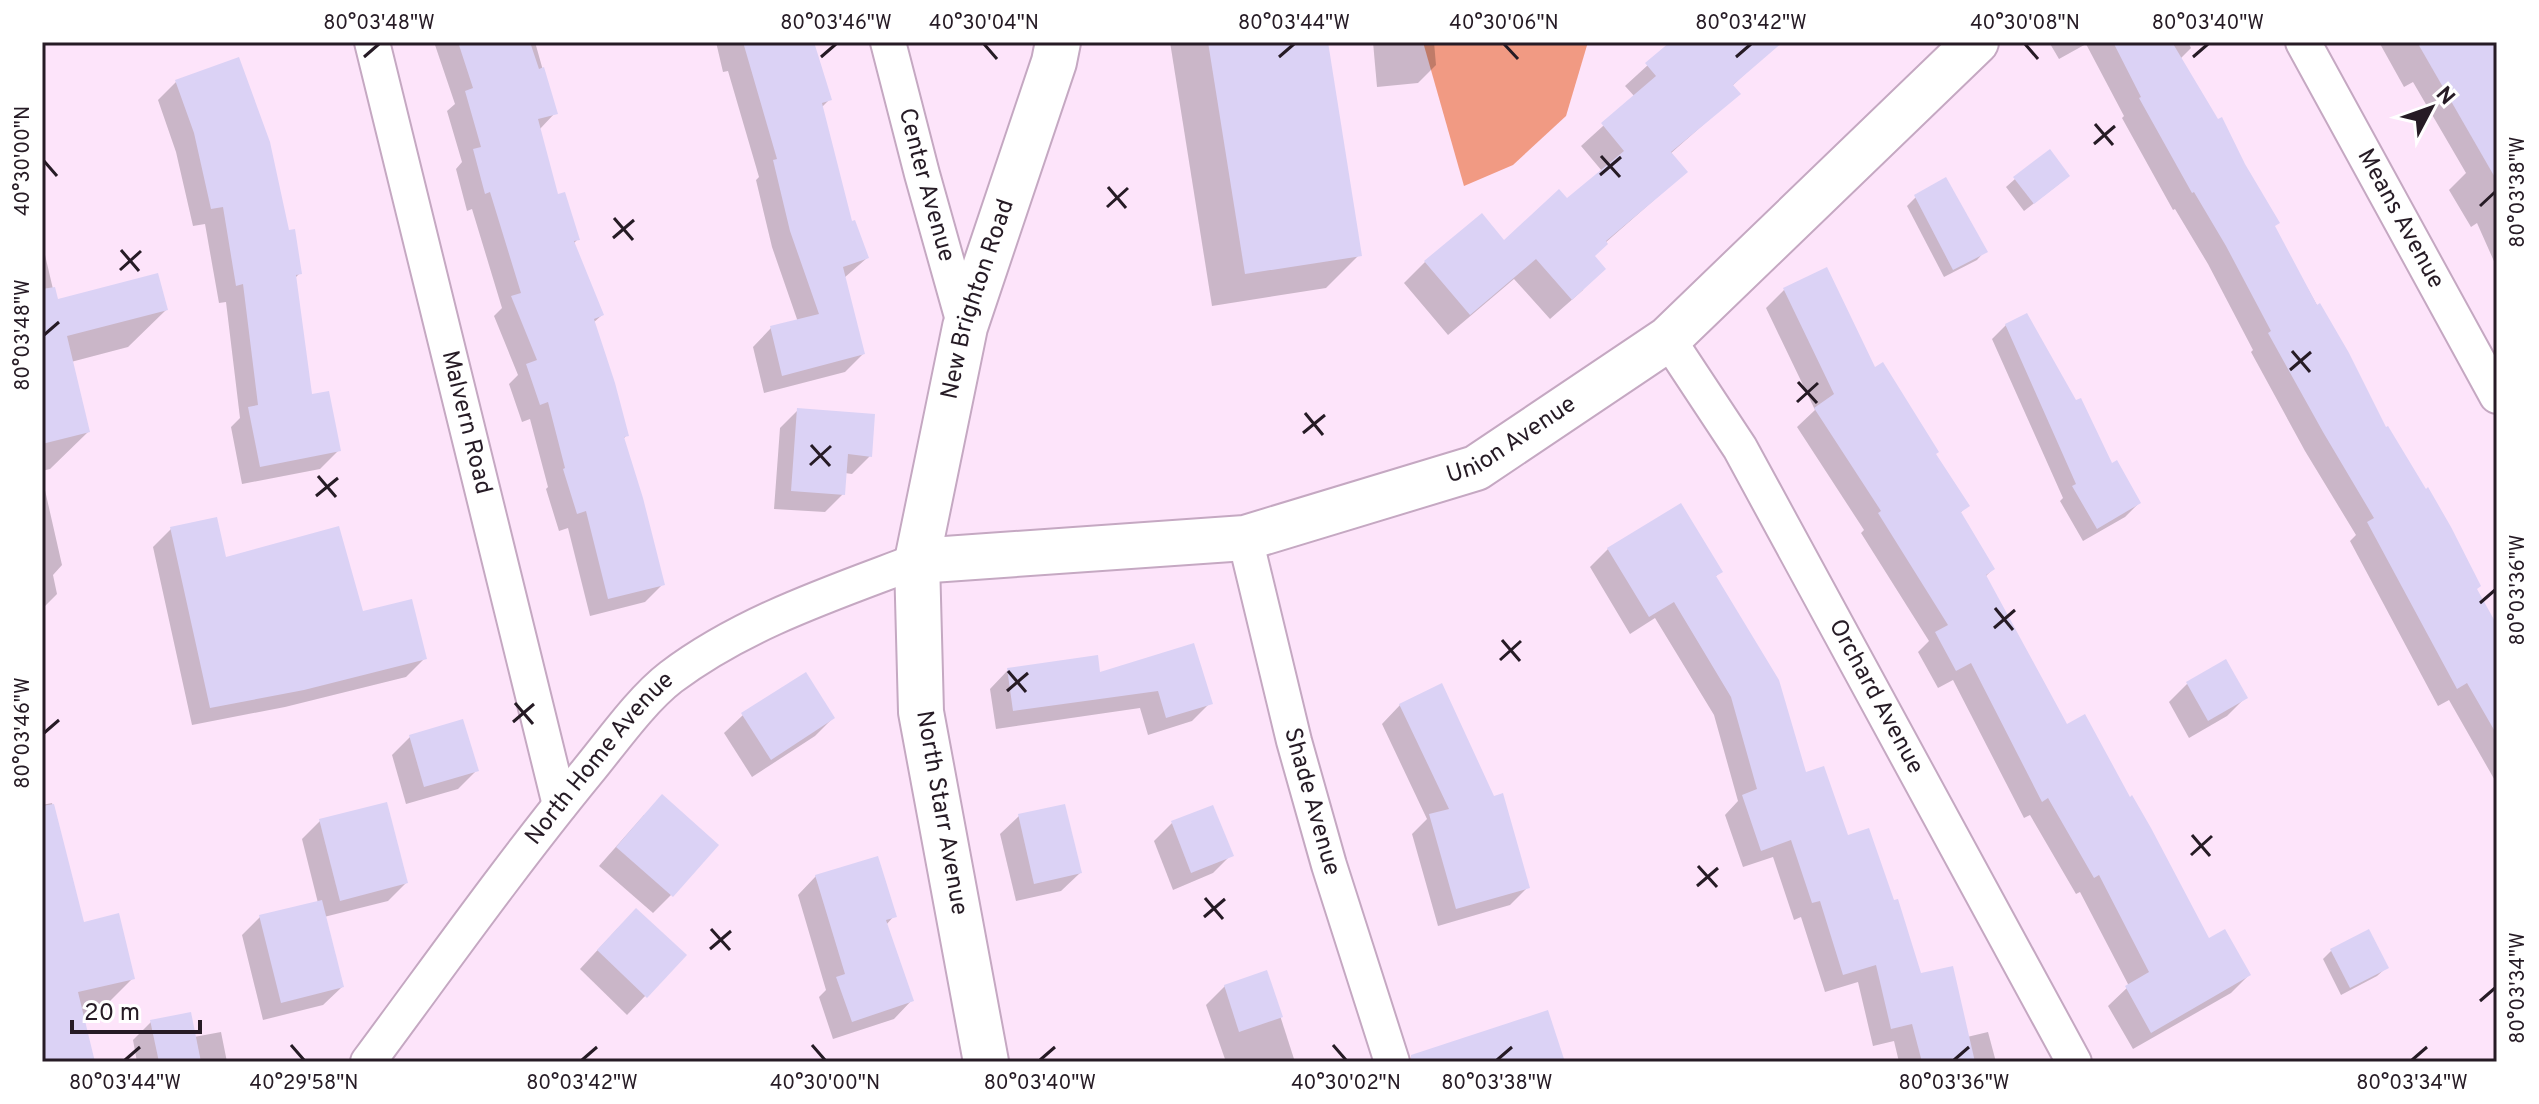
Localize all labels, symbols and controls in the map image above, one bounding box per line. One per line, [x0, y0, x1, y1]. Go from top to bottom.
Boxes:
text: 80°03'48"W [323, 11, 435, 37]
text: 80°03'46"W [780, 11, 892, 37]
text: 40°30'04"N [929, 11, 1039, 37]
text: 80°03'44"W [1238, 11, 1350, 37]
text: 40°30'06"N [1449, 11, 1559, 37]
text: 80°03'42"W [1695, 11, 1807, 37]
text: 40°30'08"N [1970, 11, 2080, 37]
text: 80°03'40"W [2152, 11, 2264, 37]
north arrow [2391, 68, 2471, 148]
text: N [2429, 82, 2460, 111]
street label: Center Avenue [891, 105, 961, 266]
text: 40°30'00"N [11, 106, 37, 216]
text: 80°03'38"W [2506, 136, 2532, 248]
street label: Means Avenue [2350, 144, 2450, 294]
street label: New Brighton Road [936, 195, 1022, 402]
text: 80°03'48"W [11, 279, 37, 391]
street label: Malvern Road [434, 348, 498, 497]
street label: Union Avenue [1443, 390, 1582, 491]
text: 80°03'36"W [2506, 534, 2532, 646]
street label: Orchard Avenue [1821, 614, 1930, 780]
street label: North Home Avenue [519, 665, 680, 851]
text: 80°03'46"W [11, 677, 37, 789]
street label: North Starr Avenue [908, 708, 974, 918]
street label: Shade Avenue [1276, 725, 1346, 880]
text: 80°03'34"W [2506, 932, 2532, 1044]
scale bar [72, 984, 200, 1034]
text: 20 m [84, 999, 140, 1029]
text: 80°03'44"W [69, 1071, 181, 1097]
text: 40°29'58"N [250, 1071, 358, 1097]
text: 80°03'42"W [526, 1071, 638, 1097]
text: 40°30'00"N [770, 1071, 880, 1097]
text: 80°03'40"W [984, 1071, 1096, 1097]
text: 40°30'02"N [1291, 1071, 1401, 1097]
text: 80°03'38"W [1441, 1071, 1553, 1097]
text: 80°03'36"W [1898, 1071, 2010, 1097]
text: 80°03'34"W [2356, 1071, 2468, 1097]

